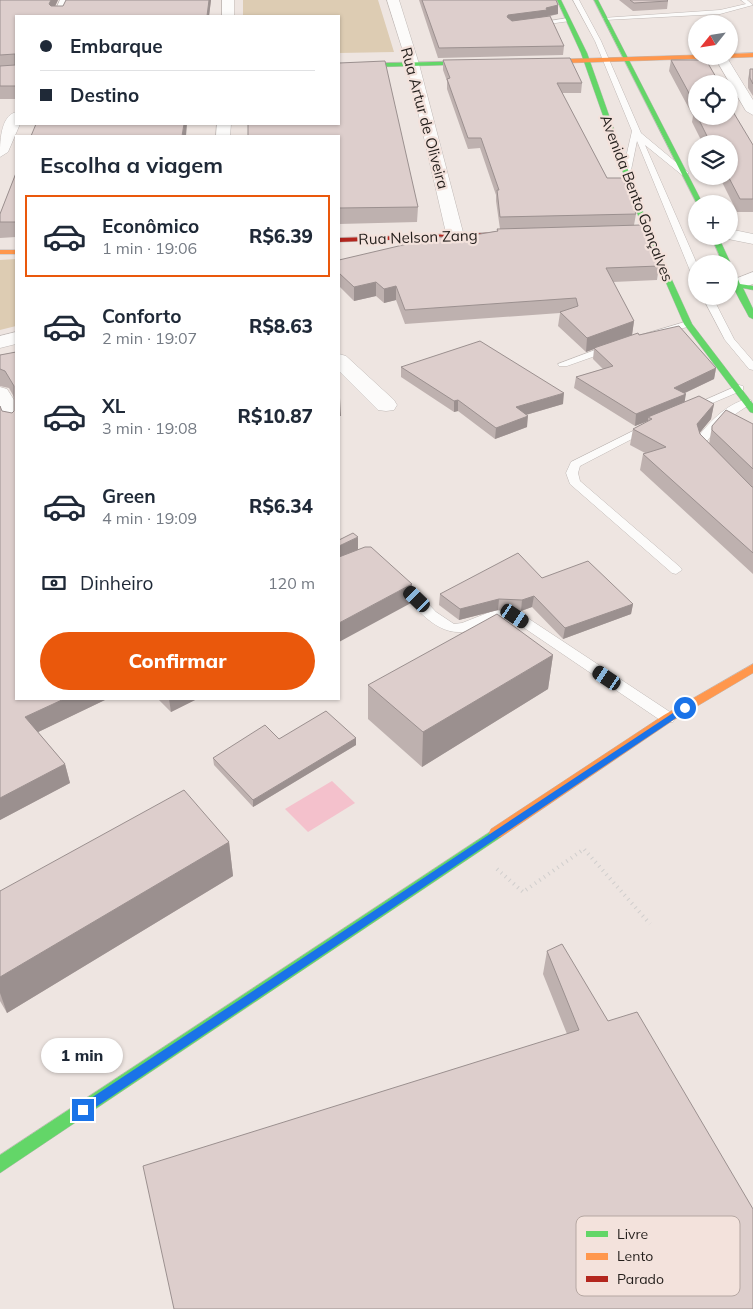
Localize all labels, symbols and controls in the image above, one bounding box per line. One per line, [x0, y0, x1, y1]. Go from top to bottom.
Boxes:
north arrow [688, 15, 738, 65]
map controls [688, 15, 738, 305]
text: Embarque [70, 34, 163, 58]
street label: Rua Artur de Oliveira [397, 45, 453, 191]
button: locate [688, 75, 738, 125]
text: Destino [70, 83, 139, 107]
street label: Avenida Bento Gonçalves [596, 112, 678, 284]
button: layers [688, 135, 738, 185]
text: Escolha a viagem [40, 151, 223, 179]
button: + [688, 195, 738, 245]
icon: car [42, 214, 87, 259]
text: Econômico [102, 214, 199, 238]
text: R$6.39 [249, 224, 313, 248]
street label: Rua Nelson Zang [358, 225, 478, 249]
text: 1 min · 19:06 [102, 238, 197, 258]
button: − [688, 255, 738, 305]
icon: car [42, 304, 87, 349]
text: Conforto [102, 304, 181, 328]
text: R$8.63 [249, 314, 313, 338]
text: 2 min · 19:07 [102, 328, 197, 348]
icon: car [42, 394, 87, 439]
text: XL [102, 394, 125, 418]
text: R$10.87 [238, 404, 313, 428]
text: 3 min · 19:08 [102, 418, 197, 438]
icon: car [42, 484, 87, 529]
text: Green [102, 484, 156, 508]
text: R$6.34 [249, 494, 313, 518]
text: 4 min · 19:09 [102, 508, 197, 528]
icon: cash [40, 569, 68, 597]
text: Dinheiro [80, 571, 153, 595]
text: 120 m [268, 573, 315, 593]
car [400, 583, 433, 615]
car [498, 601, 531, 631]
button: Confirmar [40, 632, 315, 690]
car [590, 663, 623, 693]
route start [674, 697, 696, 719]
callout: 1 min [42, 1038, 124, 1072]
text: 1 min [61, 1045, 103, 1065]
route end [72, 1099, 94, 1121]
legend [576, 1216, 740, 1296]
text: Livre [617, 1225, 648, 1243]
text: Lento [617, 1247, 653, 1265]
text: Parado [617, 1270, 664, 1288]

